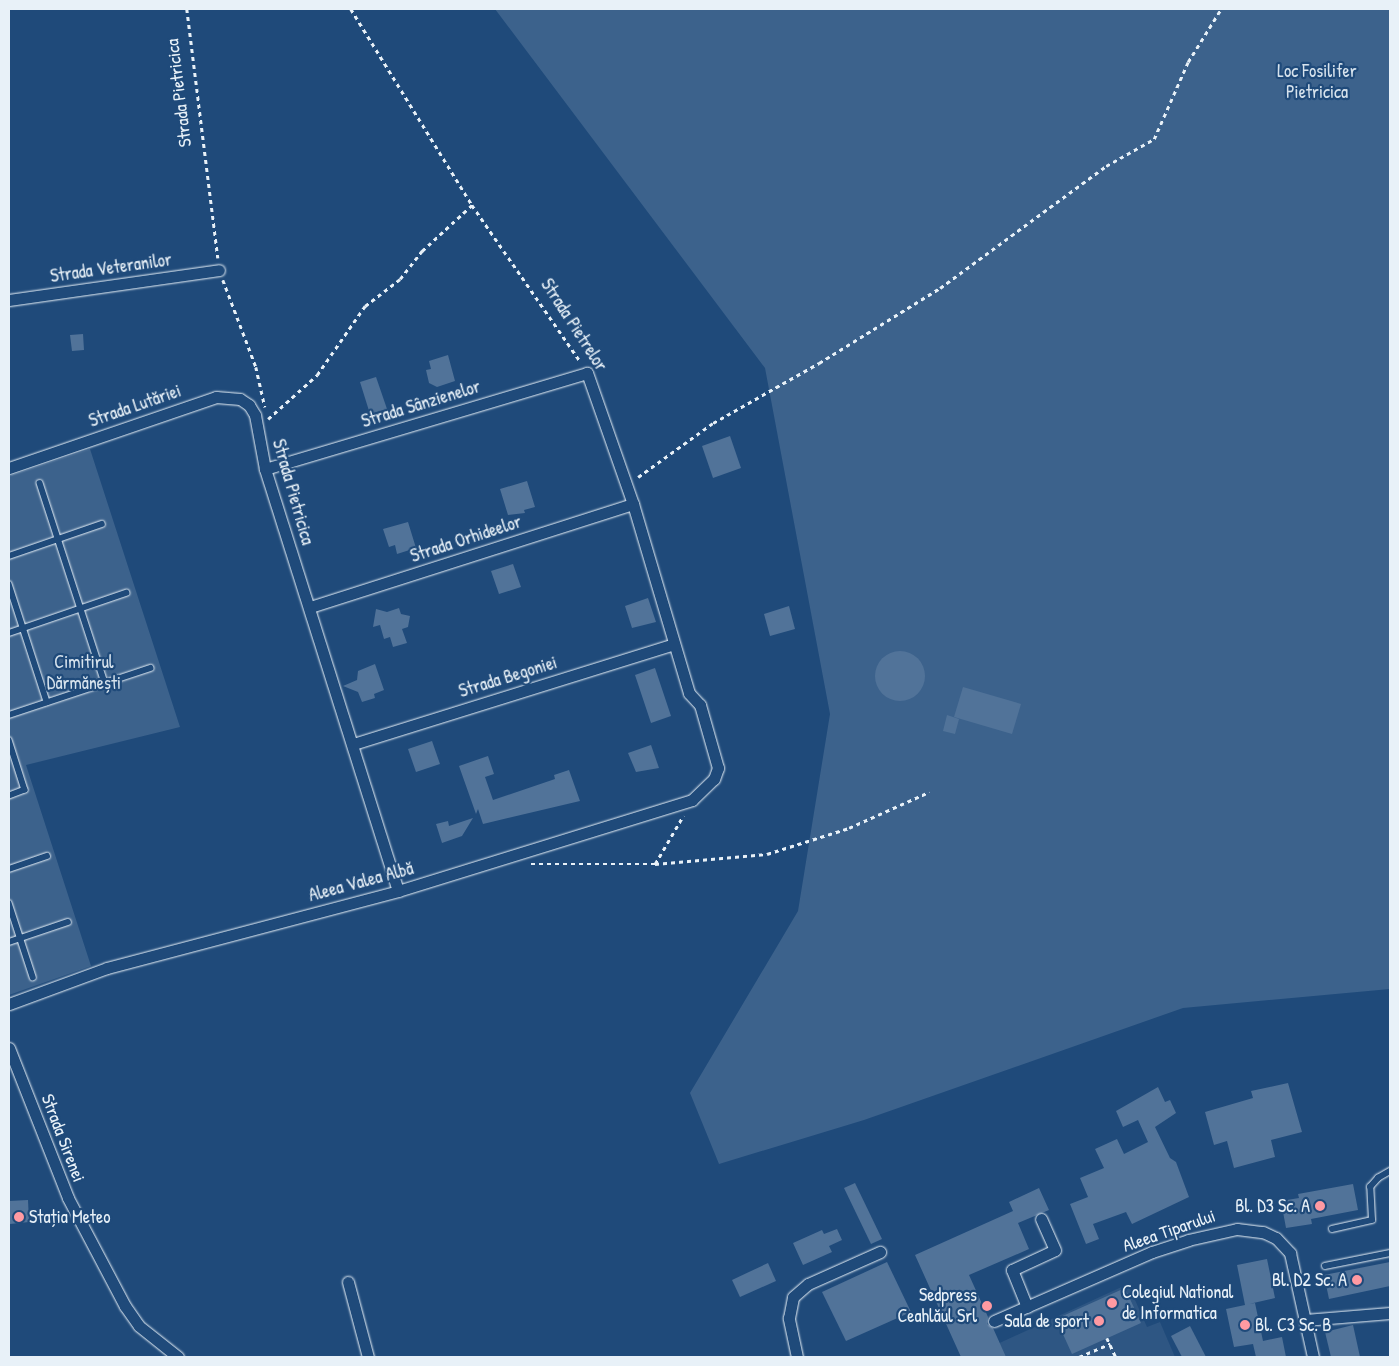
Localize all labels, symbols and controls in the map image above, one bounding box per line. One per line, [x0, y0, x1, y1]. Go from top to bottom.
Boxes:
street label: Strada Pietricica [162, 38, 196, 148]
park label: Loc Fosilifer Pietricica [1277, 61, 1357, 104]
street label: Strada Veteranilor [49, 249, 173, 287]
street label: Strada Pietrelor [536, 275, 612, 375]
street label: Strada Sânzienelor [359, 376, 483, 432]
street label: Strada Lutăriei [86, 380, 184, 432]
street label: Strada Pietricica [268, 437, 318, 547]
street label: Strada Orhideelor [408, 511, 524, 567]
park label: Cimitirul Dărmănești [47, 652, 121, 694]
street label: Strada Begoniei [456, 652, 560, 702]
street label: Aleea Valea Albă [306, 858, 416, 906]
street label: Strada Sirenei [36, 1091, 90, 1185]
place label: Bl. D3 Sc. A [1235, 1195, 1310, 1217]
marker: Bl. D3 Sc. A [1314, 1200, 1326, 1212]
street label: Aleea Tiparului [1120, 1205, 1218, 1257]
place label: Stația Meteo [29, 1206, 110, 1228]
marker: Stația Meteo [13, 1211, 25, 1223]
place label: Bl. D2 Sc. A [1272, 1269, 1347, 1291]
marker: Bl. D2 Sc. A [1351, 1274, 1363, 1286]
place label: Colegiul National de Informatica [1122, 1282, 1233, 1325]
place label: Sedpress Ceahlăul Srl [897, 1285, 977, 1328]
marker: Colegiul National de Informatica [1106, 1297, 1118, 1309]
marker: Sedpress Ceahlăul Srl [981, 1300, 993, 1312]
place label: Sala de sport [1004, 1310, 1089, 1332]
place label: Bl. C3 Sc. B [1255, 1314, 1331, 1336]
marker: Sala de sport [1093, 1315, 1105, 1327]
marker: Bl. C3 Sc. B [1239, 1319, 1251, 1331]

